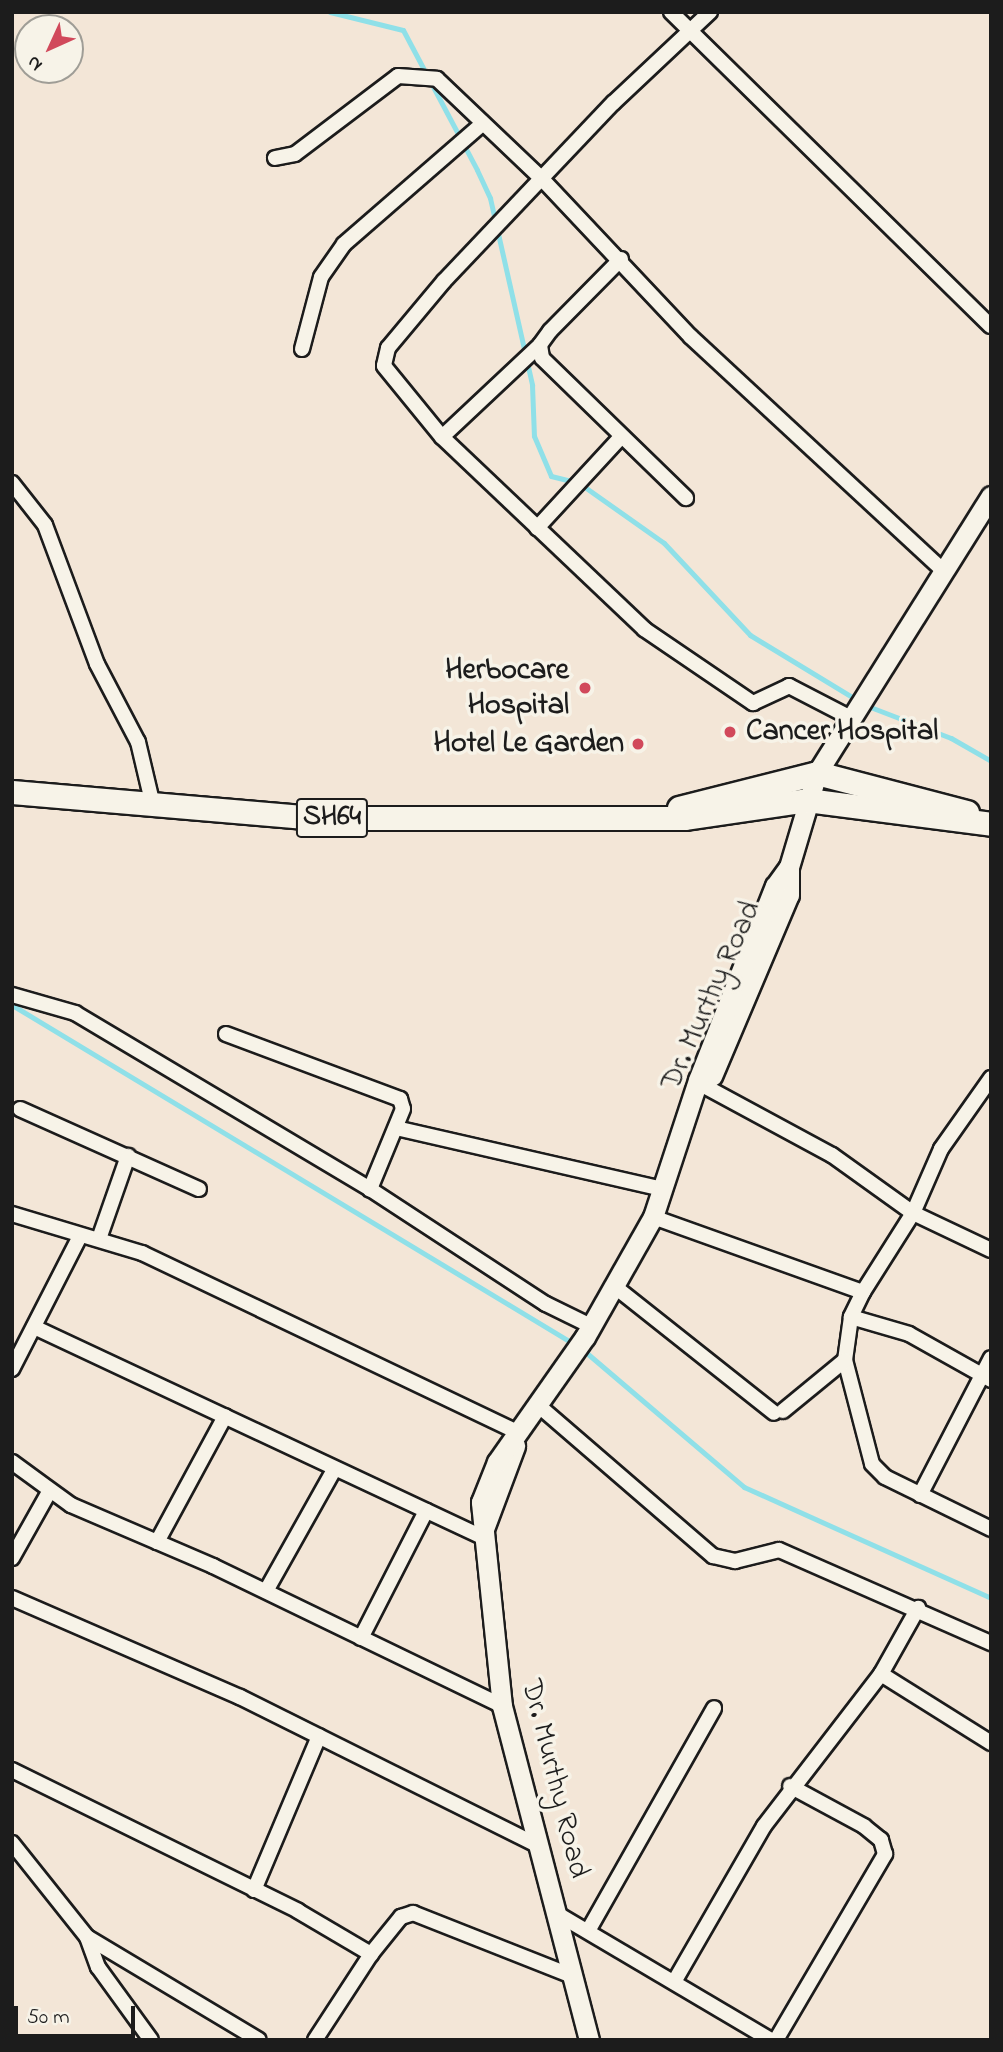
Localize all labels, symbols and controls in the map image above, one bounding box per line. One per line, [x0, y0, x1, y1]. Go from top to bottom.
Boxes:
north arrow [14, 14, 84, 84]
text: N [21, 49, 49, 77]
place label: Herbocare Hospital [445, 653, 569, 724]
marker: Herbocare Hospital [575, 678, 595, 698]
place label: Cancer Hospital [746, 714, 938, 750]
marker: Cancer Hospital [720, 722, 740, 742]
place label: Hotel Le Garden [433, 726, 624, 762]
marker: Hotel Le Garden [630, 736, 646, 752]
road number: SH64 [295, 794, 369, 842]
street label: Dr. Murthy Road [654, 896, 770, 1096]
street label: Dr. Murthy Road [512, 1676, 596, 1882]
scale bar [18, 1993, 138, 2037]
text: 50 m [27, 2003, 70, 2033]

